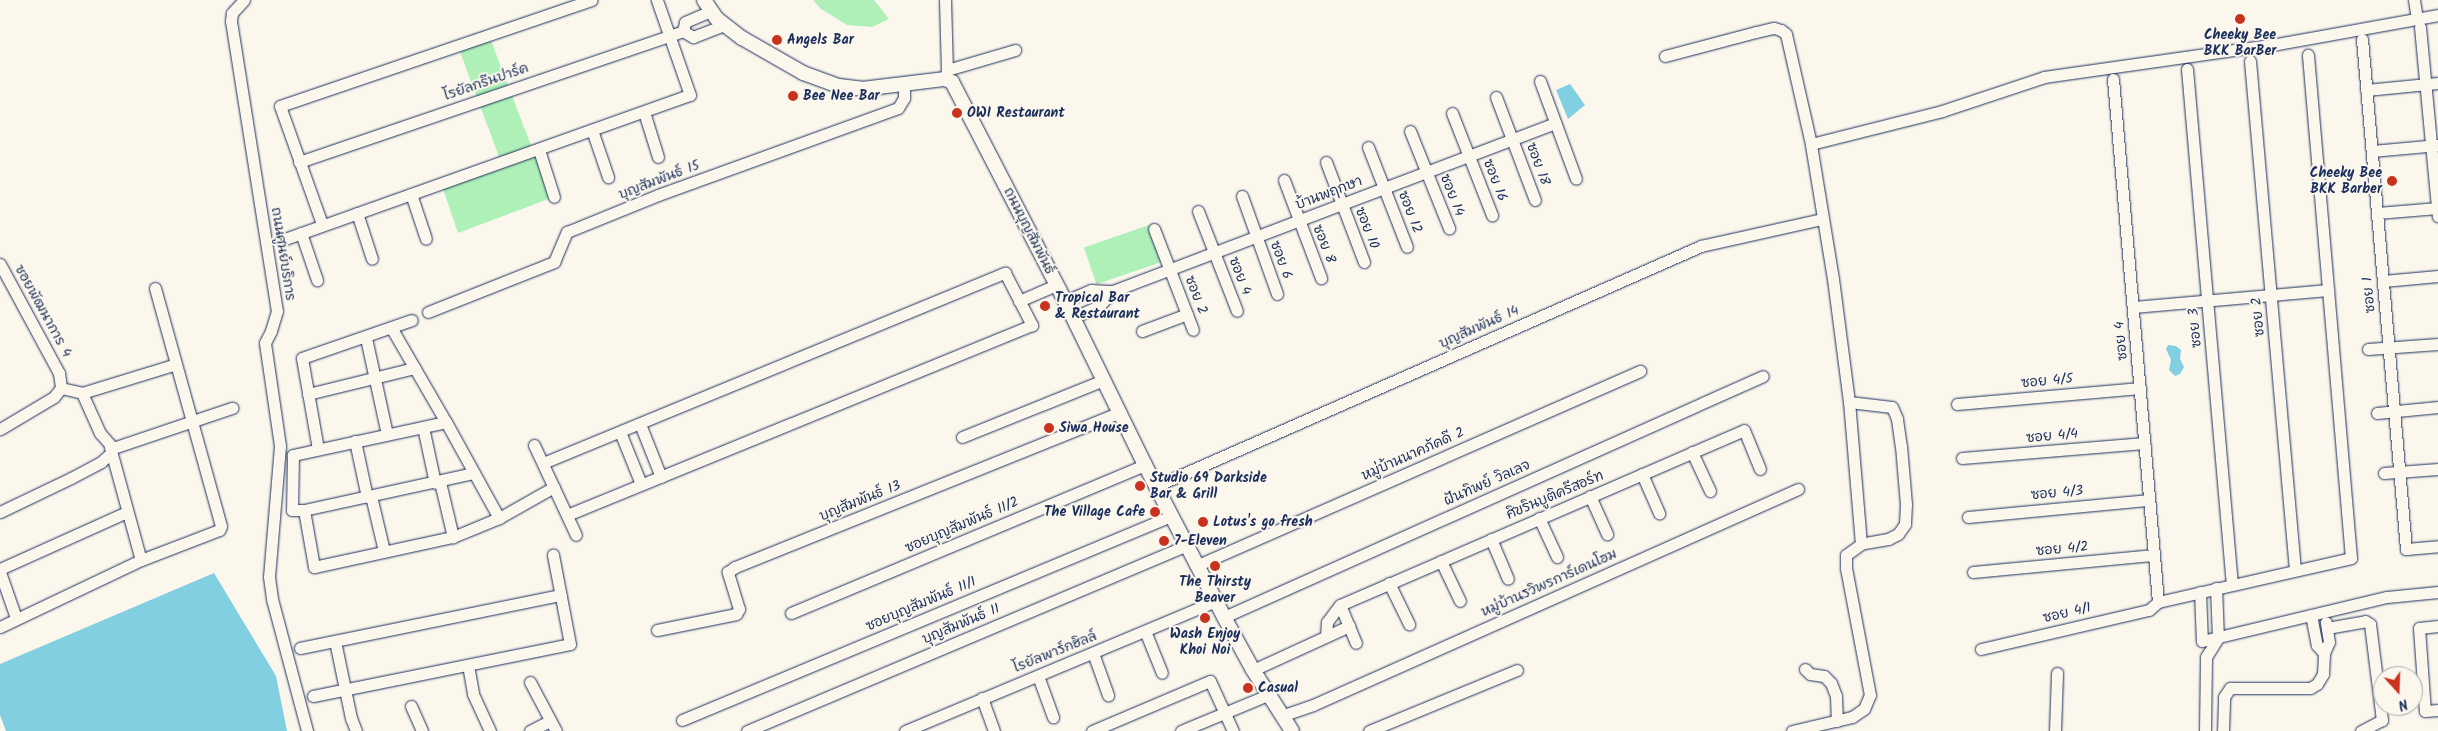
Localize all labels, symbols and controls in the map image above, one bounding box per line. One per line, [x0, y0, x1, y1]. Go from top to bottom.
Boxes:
marker: Cheeky Bee BKK BarBer [2234, 13, 2246, 25]
place label: Cheeky Bee BKK BarBer [2204, 27, 2276, 59]
place label: Angels Bar [787, 32, 854, 48]
marker: Angels Bar [771, 34, 783, 46]
street label: โรยัลกรีนปาร์ค [441, 60, 531, 104]
place label: Bee Nee Bar [803, 88, 880, 104]
marker: Bee Nee Bar [787, 90, 799, 102]
place label: OWI Restaurant [967, 105, 1065, 121]
marker: OWI Restaurant [951, 107, 963, 119]
street label: ซอย 18 [1522, 140, 1554, 188]
street label: บุญสัมพันธ์ 15 [616, 157, 702, 203]
street label: ซอย 16 [1479, 157, 1511, 203]
place label: Cheeky Bee BKK Barber [2310, 165, 2382, 198]
street label: ซอย 14 [1436, 172, 1468, 218]
street label: บ้านพฤกษา [1293, 173, 1365, 213]
marker: Cheeky Bee BKK Barber [2386, 175, 2398, 187]
street label: ถนนบุญสัมพันธ์ [1000, 185, 1058, 277]
street label: ซอย 12 [1394, 188, 1426, 236]
street label: ซอย 10 [1351, 205, 1383, 251]
street label: ถนนศูนย์บริการ [267, 206, 299, 302]
street label: ซอย 8 [1309, 222, 1339, 266]
street label: ซอย 6 [1266, 239, 1296, 281]
street label: ซอย 4 [1225, 255, 1255, 297]
street label: ซอยพัฒนาการ 4 [11, 262, 75, 360]
street label: ซอย 2 [1181, 273, 1211, 317]
street label: ซอย 1 [2359, 276, 2379, 314]
place label: Tropical Bar & Restaurant [1055, 290, 1140, 322]
street label: ซอย 2 [2248, 296, 2268, 338]
marker: Tropical Bar & Restaurant [1039, 300, 1051, 312]
street label: บุญสัมพันธ์ 14 [1436, 302, 1522, 352]
street label: ซอย 3 [2185, 307, 2205, 349]
street label: ซอย 4 [2111, 321, 2131, 361]
street label: ซอย 4/5 [2020, 370, 2074, 392]
place label: Siwa House [1059, 420, 1129, 436]
marker: Siwa House [1043, 422, 1055, 434]
street label: หมู่บ้านนาคภัคดี 2 [1359, 424, 1467, 484]
street label: ซอย 4/4 [2025, 425, 2079, 447]
street label: ฝันทิพย์ วิลเลจ [1441, 456, 1533, 510]
street label: ศิขรินบูติครีสอร์ท [1504, 467, 1606, 523]
place label: Studio 69 Darkside Bar & Grill [1150, 470, 1267, 502]
street label: บุญสัมพันธ์ 13 [817, 477, 903, 525]
marker: Studio 69 Darkside Bar & Grill [1134, 480, 1146, 492]
street label: ซอย 4/3 [2030, 482, 2084, 504]
street label: ซอยบุญสัมพันธ์ 11/2 [903, 493, 1021, 557]
place label: The Village Cafe [1044, 504, 1145, 520]
marker: The Village Cafe [1149, 506, 1161, 518]
place label: Lotus's go fresh [1213, 514, 1313, 530]
marker: Lotus's go fresh [1197, 516, 1209, 528]
place label: 7-Eleven [1174, 533, 1227, 549]
marker: 7-Eleven [1158, 535, 1170, 547]
street label: ซอย 4/2 [2035, 538, 2089, 560]
street label: หมู่บ้านรวิพรการ์เดนโฮม [1478, 545, 1620, 621]
marker: The Thirsty Beaver [1209, 560, 1221, 572]
street label: ซอยบุญสัมพันธ์ 11/1 [863, 573, 979, 635]
place label: The Thirsty Beaver [1179, 574, 1251, 606]
street label: ซอย 4/1 [2041, 599, 2093, 627]
street label: บุญสัมพันธ์ 11 [920, 600, 1002, 648]
marker: Wash Enjoy Khoi Noi [1199, 612, 1211, 624]
place label: Wash Enjoy Khoi Noi [1170, 626, 1240, 658]
street label: โรยัลพาร์กฮิลล์ [1011, 628, 1099, 676]
north arrow [2373, 666, 2423, 716]
place label: Casual [1258, 680, 1298, 696]
marker: Casual [1242, 682, 1254, 694]
text: N [2395, 692, 2411, 716]

